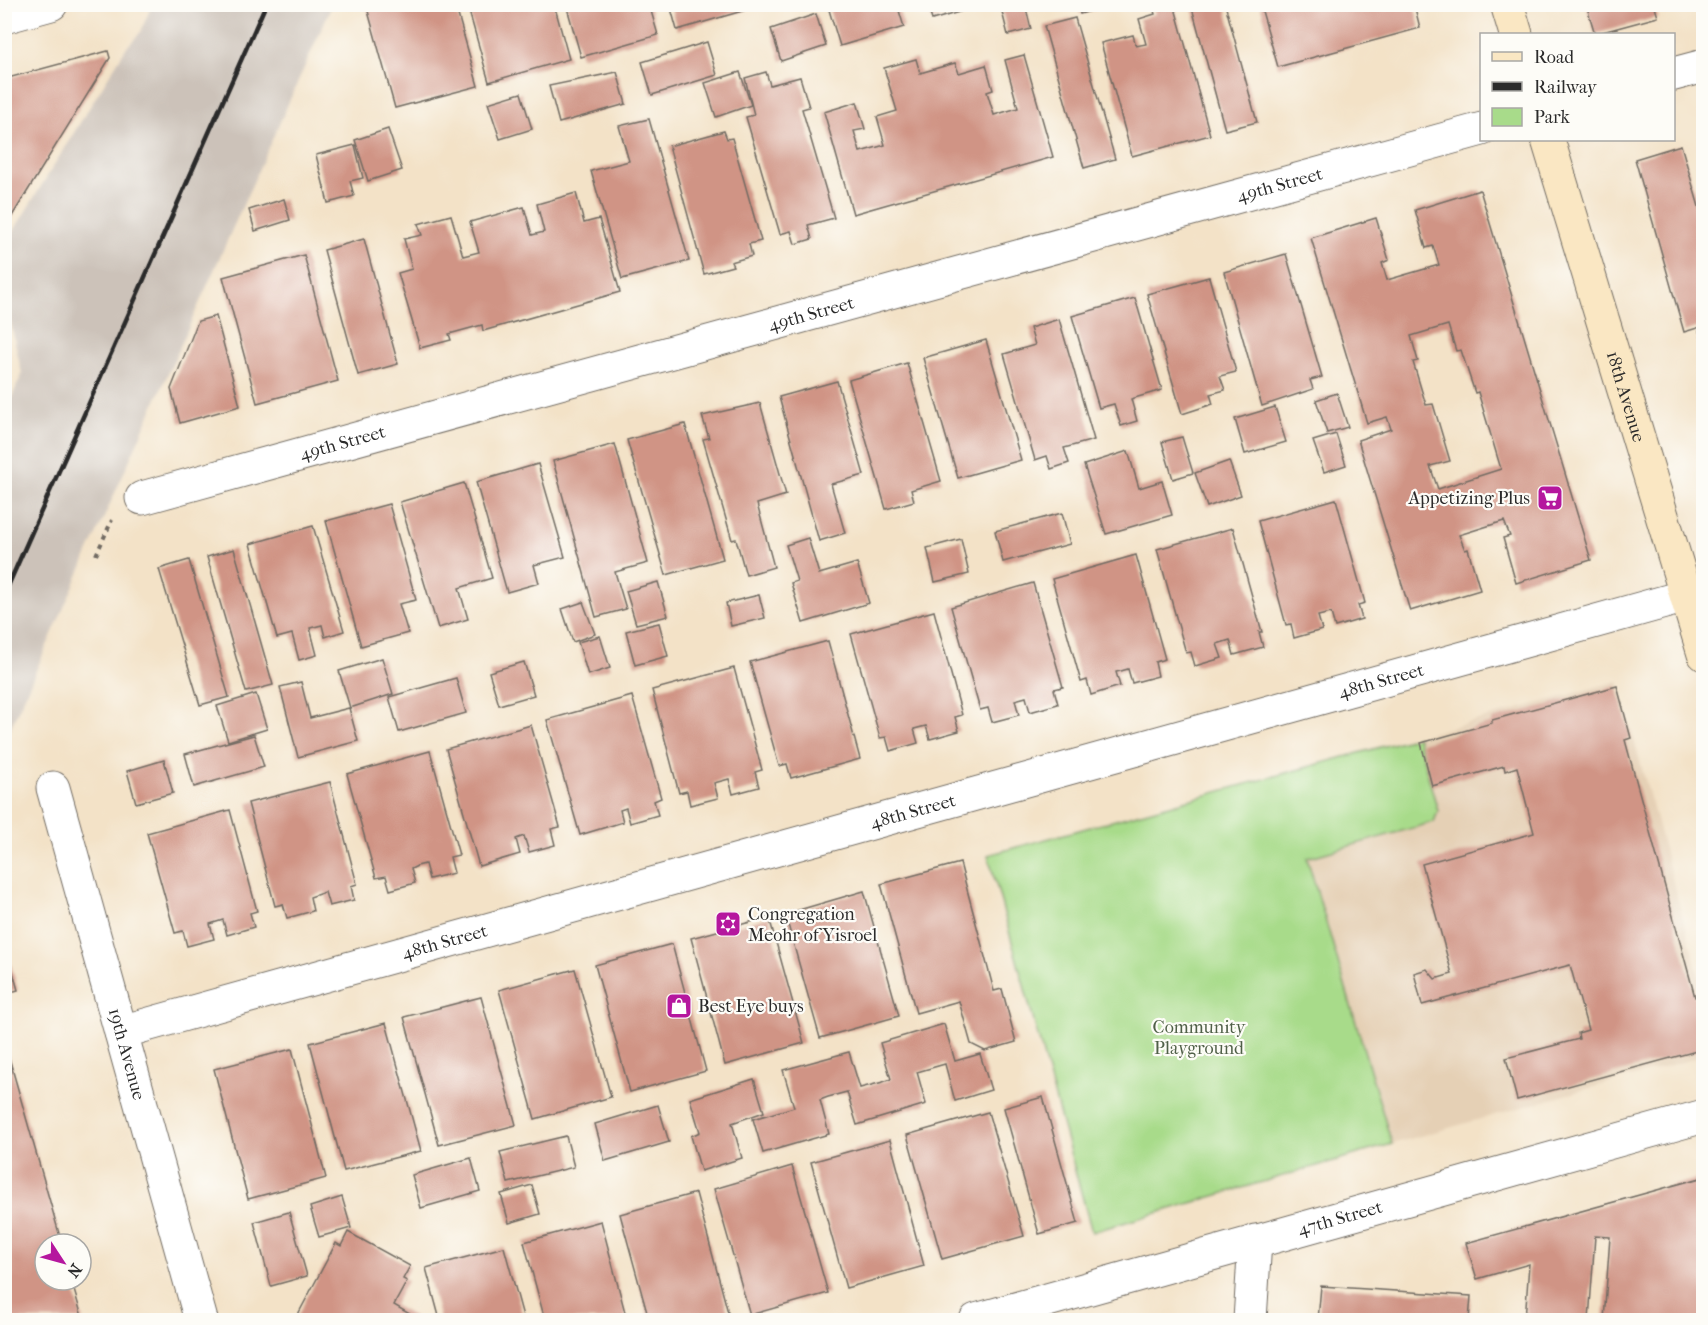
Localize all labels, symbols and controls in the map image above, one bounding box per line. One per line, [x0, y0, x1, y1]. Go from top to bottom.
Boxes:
legend [1480, 33, 1675, 141]
text: Road [1534, 47, 1574, 68]
text: Railway [1534, 77, 1598, 98]
text: Park [1534, 107, 1571, 128]
street label: 49th Street [1234, 163, 1325, 207]
street label: 49th Street [766, 292, 857, 336]
street label: 18th Avenue [1602, 348, 1650, 445]
street label: 49th Street [297, 421, 388, 465]
supermarket icon: Appetizing Plus [1535, 483, 1565, 513]
place label: Appetizing Plus [1407, 488, 1530, 509]
street label: 48th Street [1336, 659, 1427, 703]
street label: 48th Street [868, 789, 958, 833]
place label: Congregation Meohr of Yisroel [748, 904, 877, 946]
synagogue icon: Congregation Meohr of Yisroel [713, 909, 743, 939]
street label: 48th Street [400, 920, 490, 964]
shop icon: Best Eye buys [664, 991, 694, 1021]
place label: Best Eye buys [698, 996, 804, 1017]
street label: 19th Avenue [104, 1006, 150, 1102]
park label: Community Playground [1153, 1017, 1247, 1059]
street label: 47th Street [1295, 1196, 1385, 1240]
north arrow [33, 1232, 93, 1292]
text: N [63, 1260, 86, 1282]

